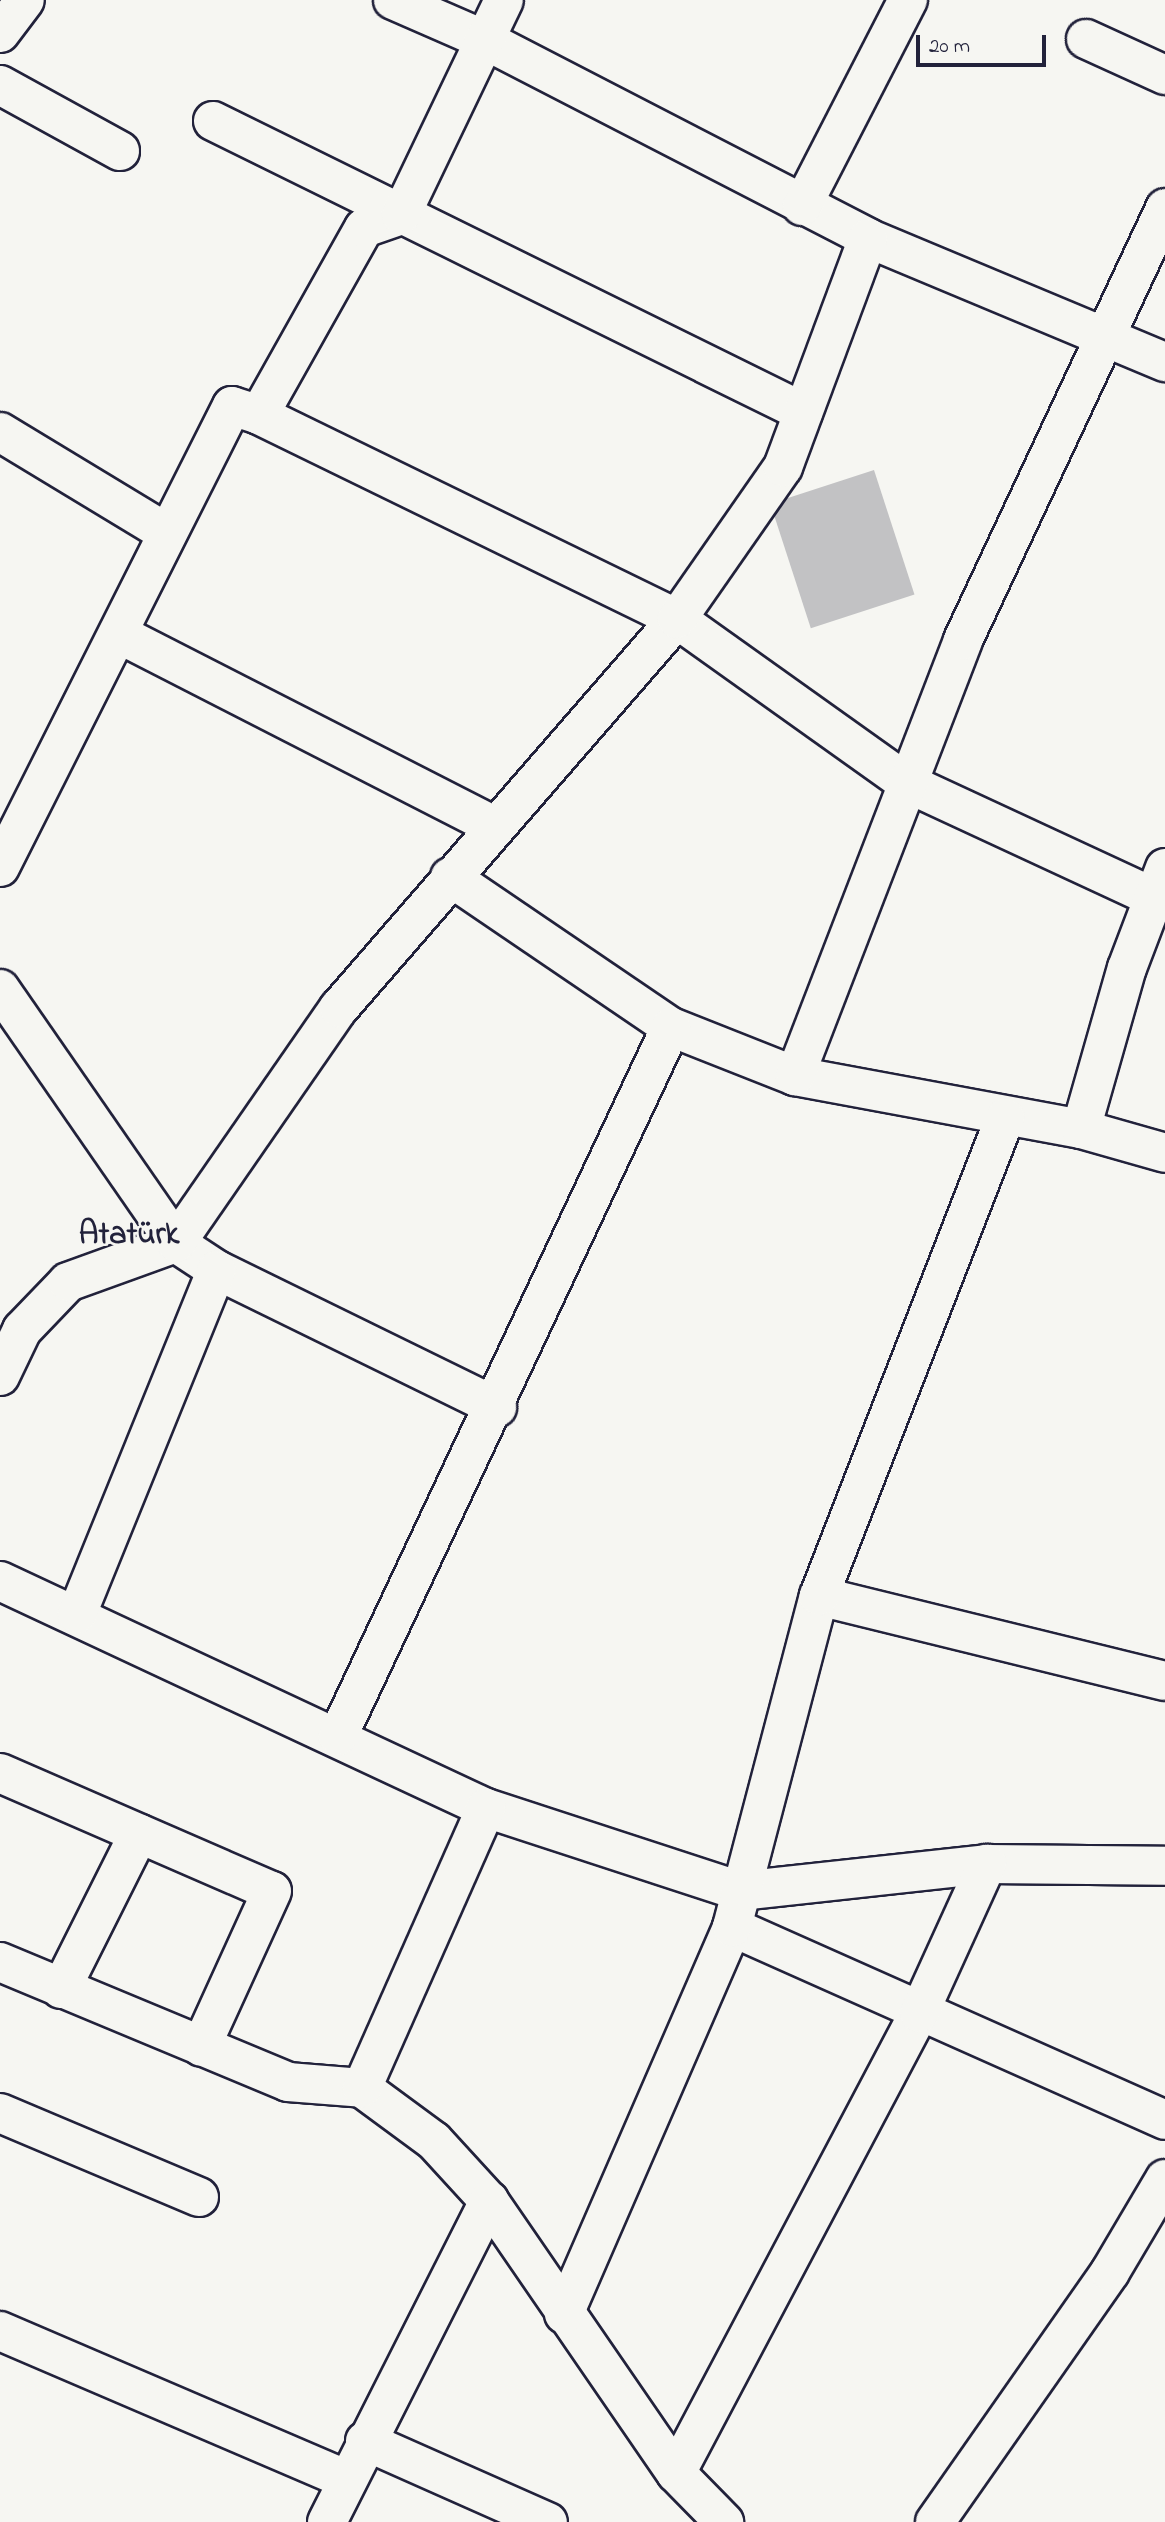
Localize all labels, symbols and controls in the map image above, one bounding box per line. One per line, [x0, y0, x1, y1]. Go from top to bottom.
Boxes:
scale bar [920, 21, 1050, 65]
text: 20 m [929, 32, 970, 62]
district label: Atatürk [79, 1217, 179, 1255]

